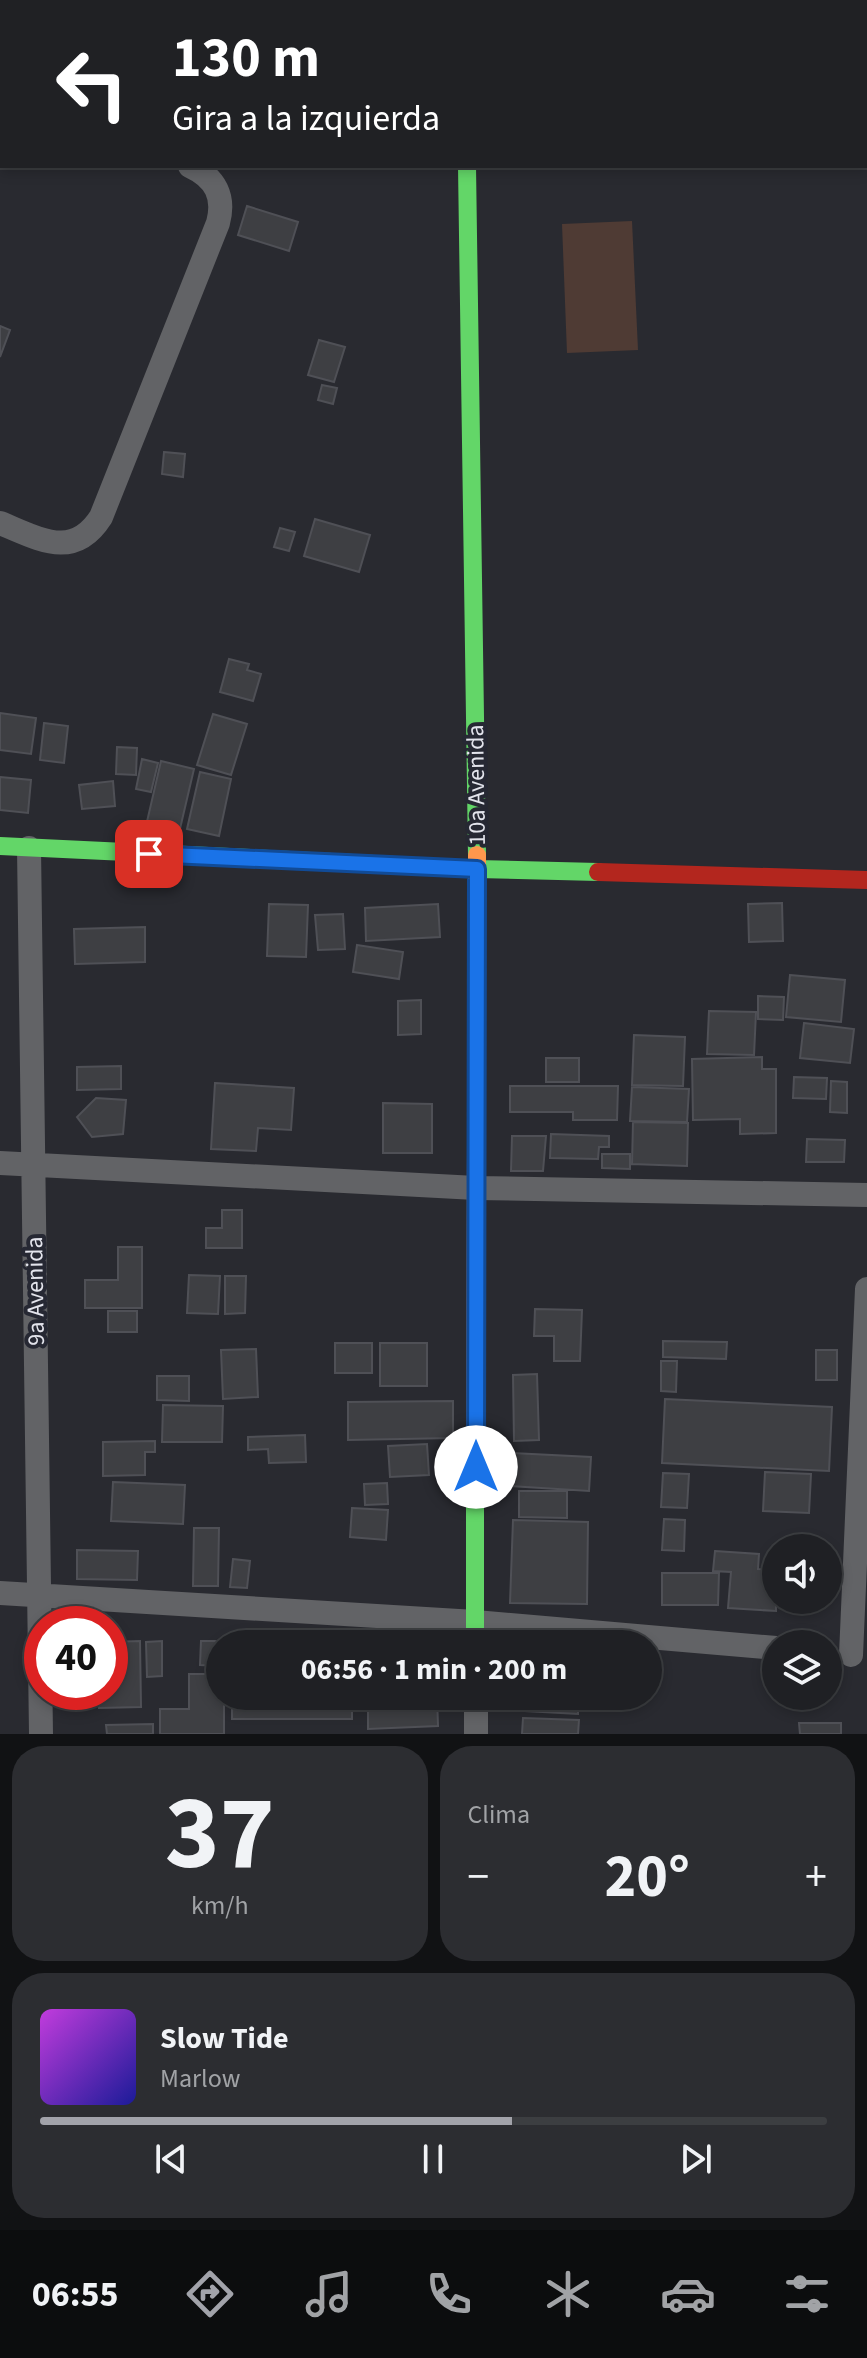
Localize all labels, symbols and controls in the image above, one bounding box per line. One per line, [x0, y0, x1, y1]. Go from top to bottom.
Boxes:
text: 130 m [172, 19, 320, 98]
icon: left [40, 32, 144, 136]
text: Gira a la izquierda [172, 93, 440, 144]
street label: 10a Avenida [458, 724, 495, 846]
pin [115, 820, 183, 888]
icon: arrive [127, 832, 171, 876]
street label: 9a Avenida [17, 1236, 54, 1346]
position arrow [434, 1425, 518, 1509]
map controls [762, 1534, 842, 1710]
button: sound [762, 1534, 842, 1614]
speed limit sign: 40 [24, 1606, 128, 1710]
button: layers [762, 1630, 842, 1710]
text: 06:56 · 1 min · 200 m [301, 1648, 567, 1691]
text: 37 [165, 1761, 275, 1909]
text: Clima [468, 1796, 530, 1833]
text: 20° [605, 1835, 690, 1920]
text: − [468, 1846, 489, 1909]
text: + [805, 1846, 827, 1909]
text: km/h [191, 1887, 249, 1924]
text: Slow Tide [160, 2017, 289, 2060]
text: Marlow [160, 2060, 240, 2097]
icon: previous [149, 2137, 193, 2181]
icon: pause [411, 2137, 455, 2181]
icon: next [674, 2137, 718, 2181]
icon: directions [182, 2266, 238, 2322]
icon: music [301, 2266, 357, 2322]
icon: phone [421, 2266, 477, 2322]
icon: climate [540, 2266, 596, 2322]
icon: car [660, 2266, 716, 2322]
icon: filters [779, 2266, 835, 2322]
text: 06:55 [32, 2269, 119, 2320]

